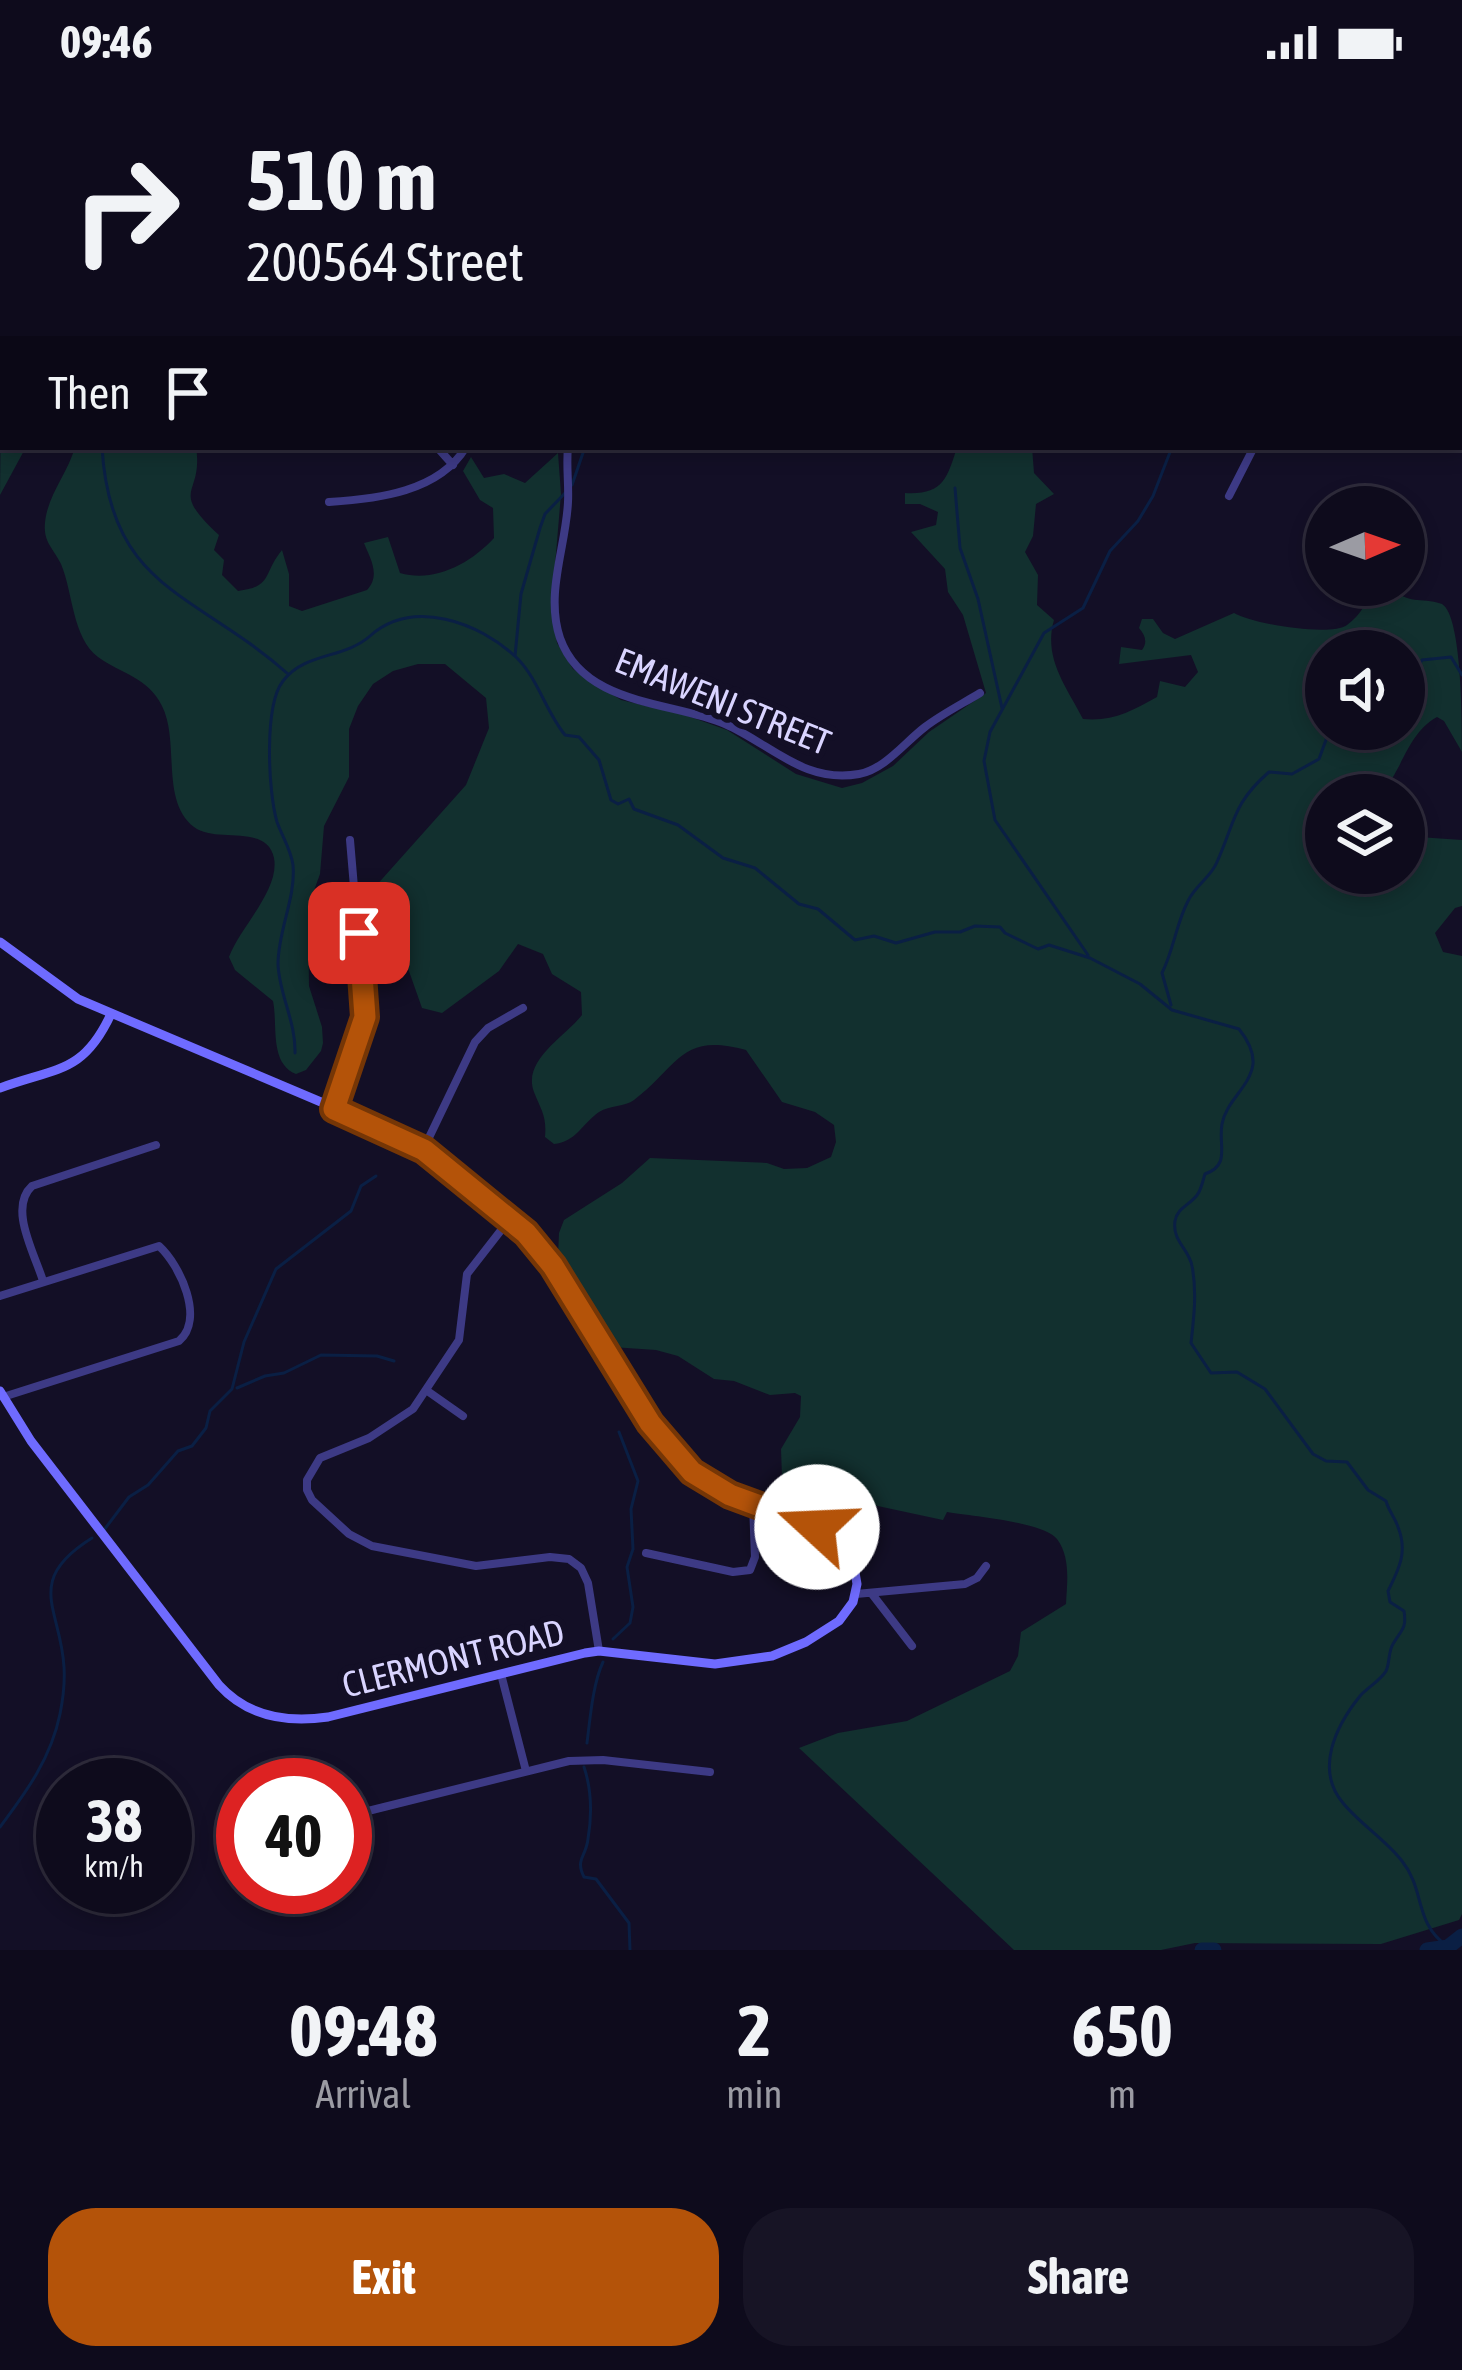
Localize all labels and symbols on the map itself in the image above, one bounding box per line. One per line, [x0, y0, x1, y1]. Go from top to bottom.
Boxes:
north arrow [1305, 486, 1425, 606]
street label: EMAWENI STREET [609, 639, 837, 763]
pin [308, 882, 410, 984]
position arrow [754, 1464, 880, 1590]
street label: CLERMONT ROAD [338, 1610, 568, 1706]
speed limit sign: 40 [216, 1758, 372, 1914]

